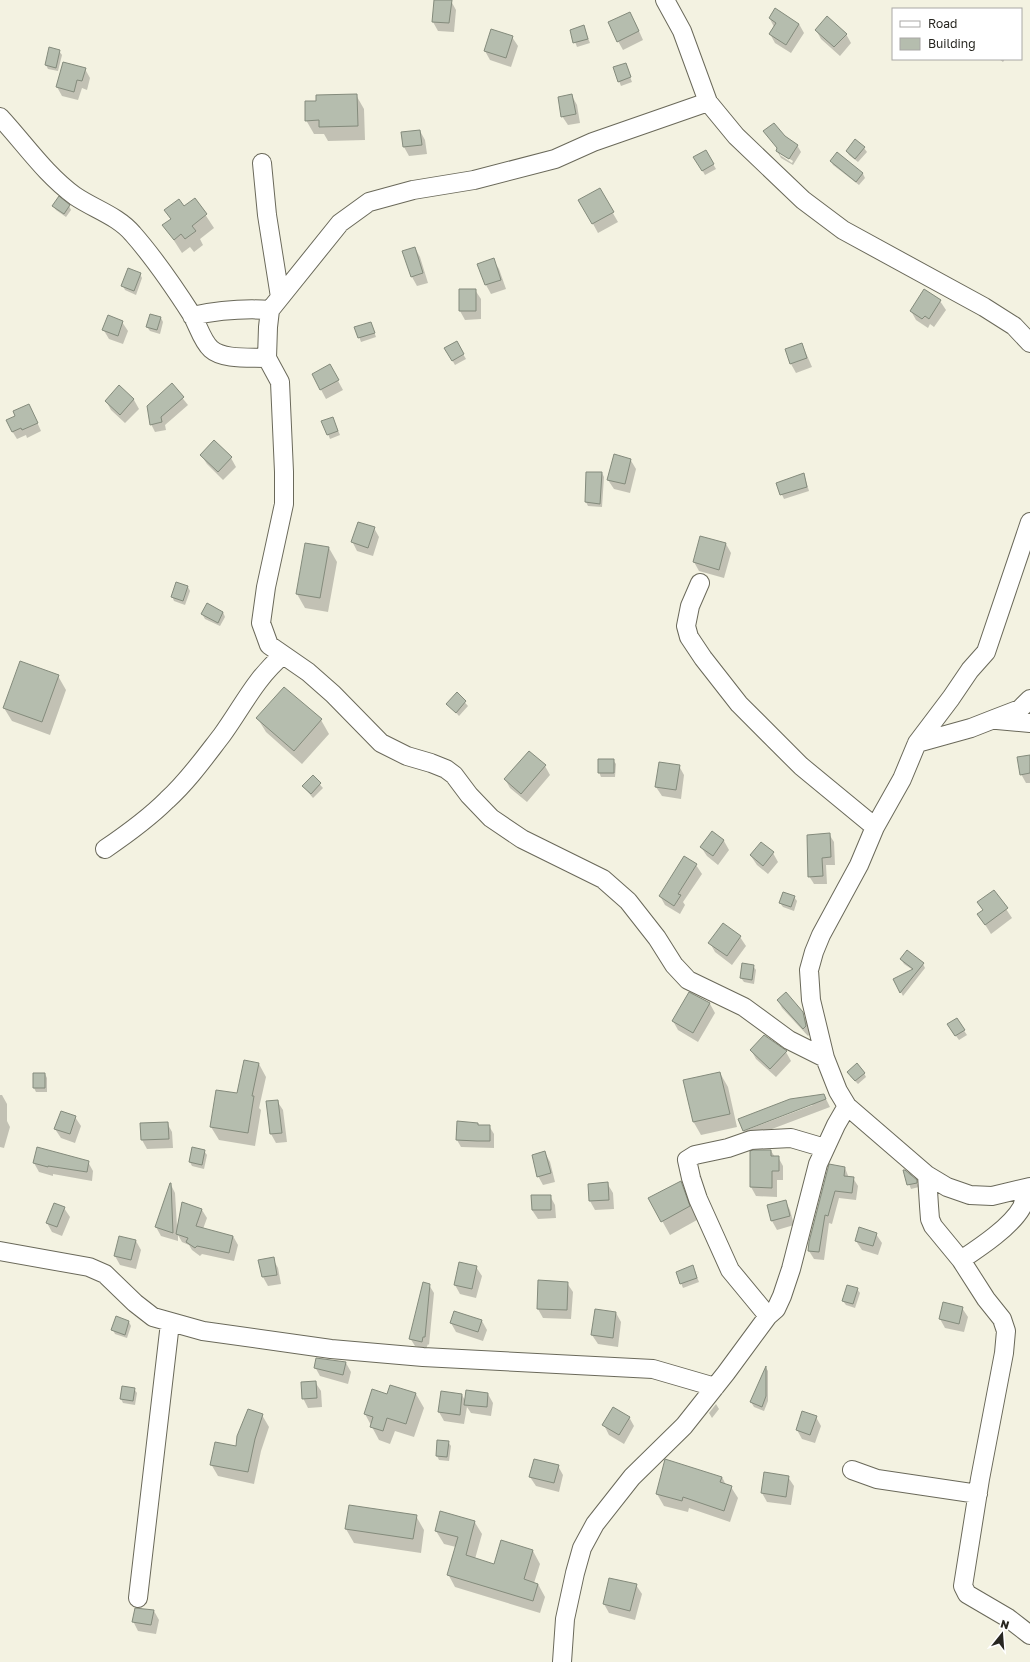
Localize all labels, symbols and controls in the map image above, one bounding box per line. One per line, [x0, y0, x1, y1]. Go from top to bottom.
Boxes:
legend [892, 8, 1022, 60]
text: Road [928, 16, 957, 31]
text: Building [928, 36, 976, 51]
north arrow [982, 1614, 1022, 1654]
text: N [999, 1617, 1011, 1631]

